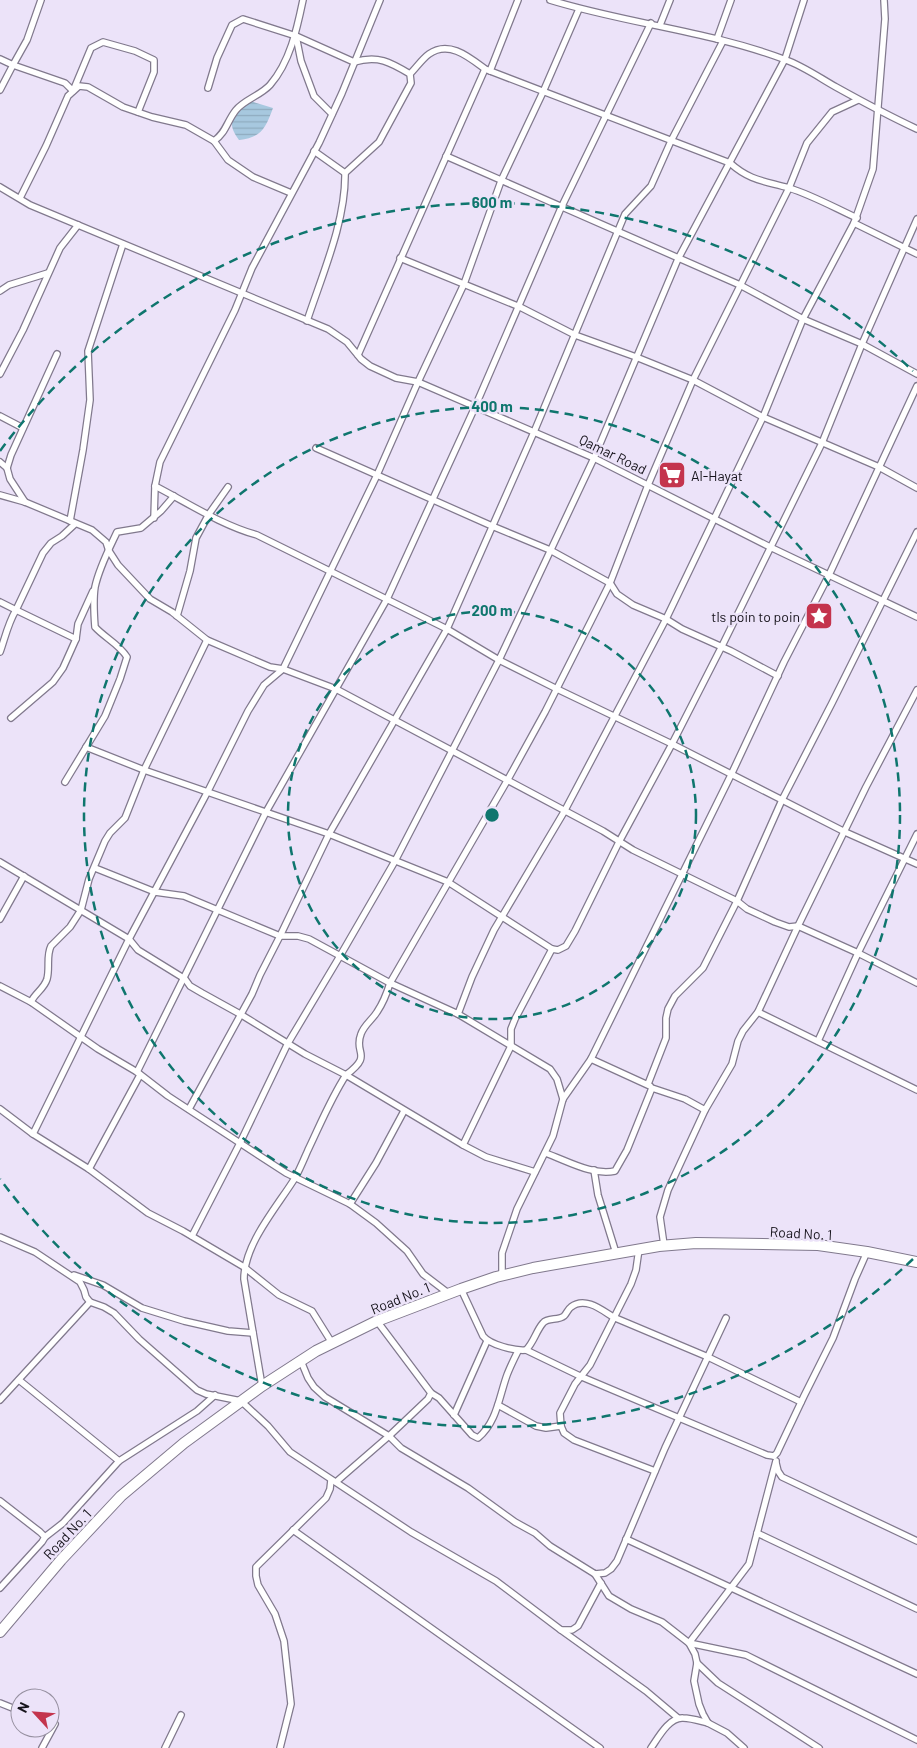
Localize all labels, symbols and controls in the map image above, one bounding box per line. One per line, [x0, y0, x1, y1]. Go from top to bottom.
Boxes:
text: 600 m [472, 193, 512, 211]
text: 400 m [471, 397, 513, 415]
street label: Qamar Road [577, 430, 649, 478]
supermarket icon: Al-Hayat [657, 460, 687, 490]
place label: Al-Hayat [691, 467, 743, 484]
text: 200 m [471, 601, 513, 619]
place icon: tls poin to poin [804, 601, 834, 631]
place label: tls poin to poin [711, 608, 800, 625]
centre of rings [483, 806, 501, 824]
street label: Road No. 1 [769, 1223, 833, 1243]
street label: Road No. 1 [368, 1278, 432, 1318]
street label: Road No. 1 [40, 1505, 94, 1563]
north arrow [10, 1688, 60, 1738]
text: N [13, 1699, 33, 1715]

